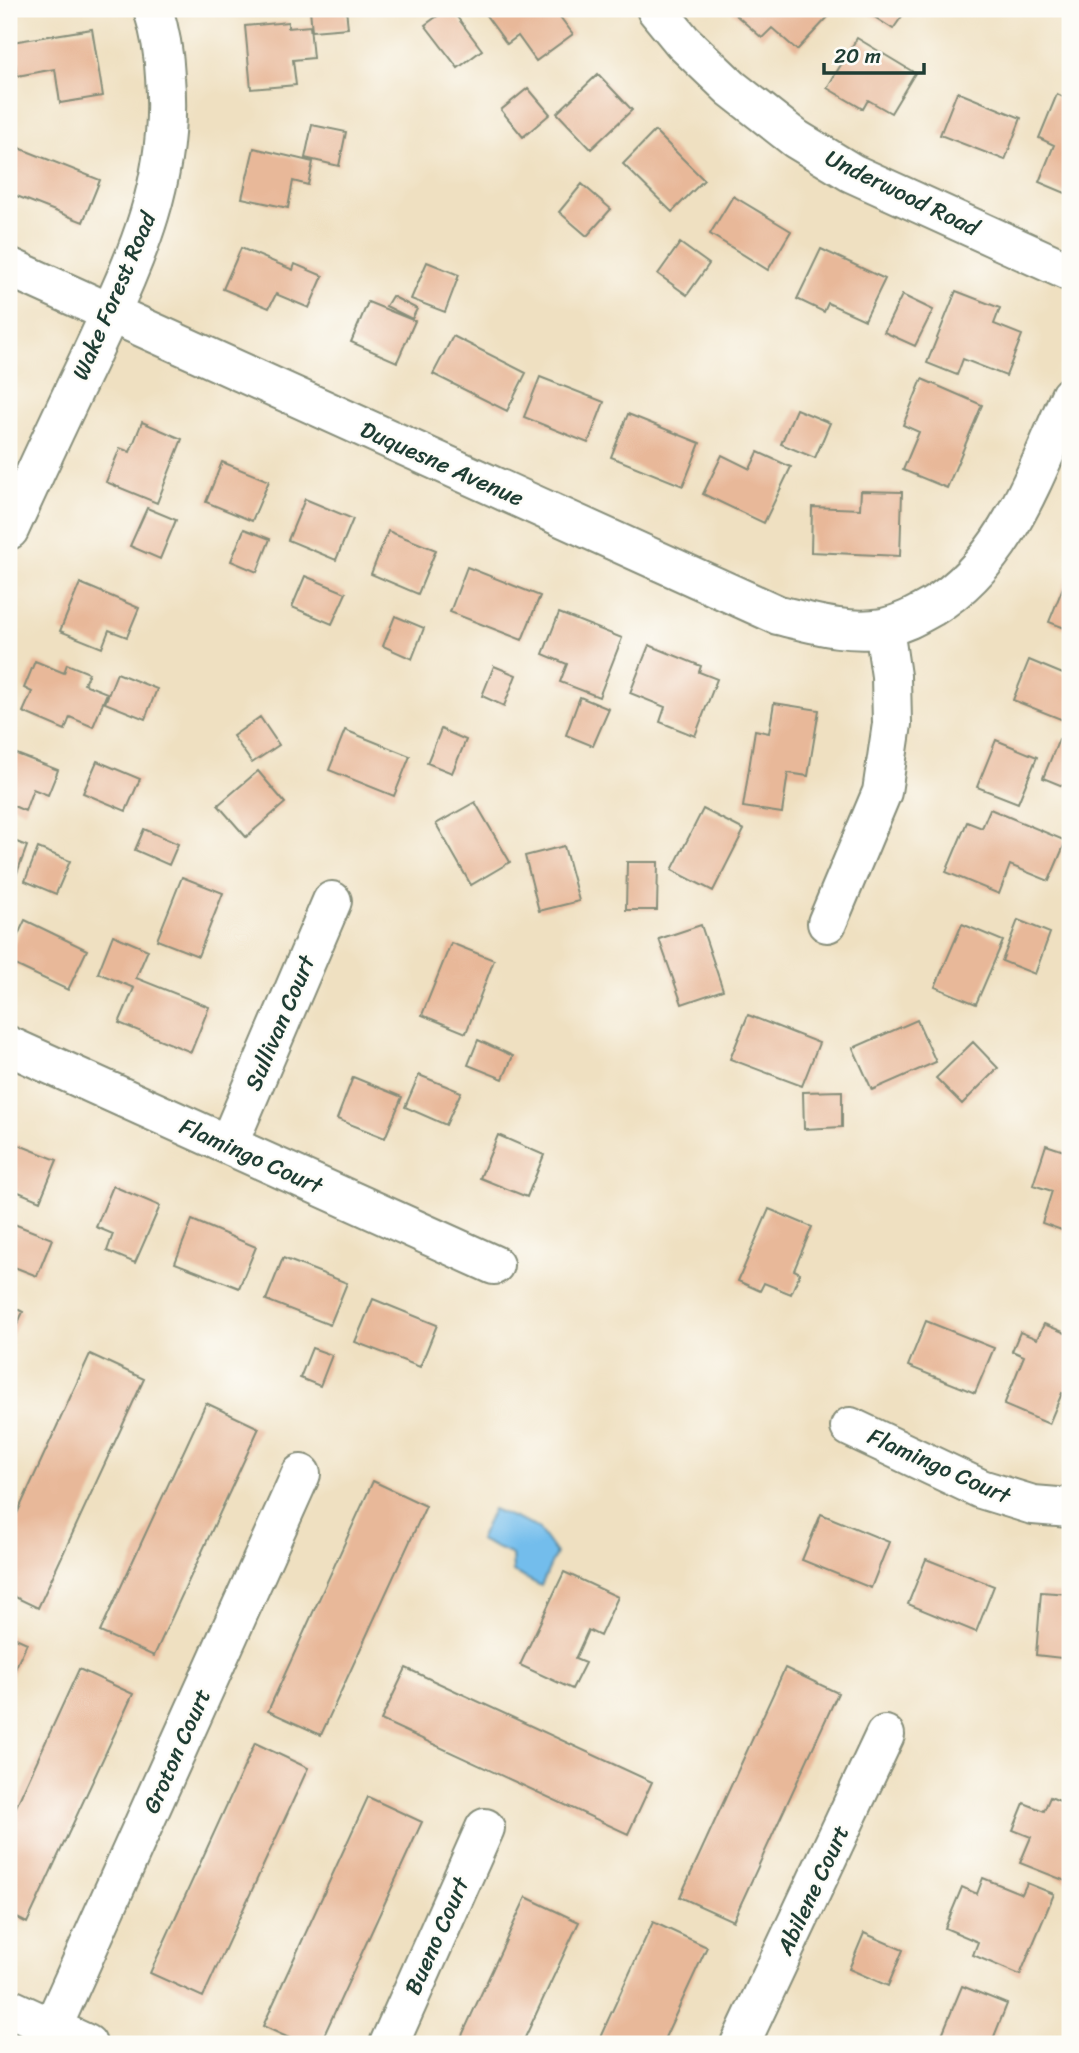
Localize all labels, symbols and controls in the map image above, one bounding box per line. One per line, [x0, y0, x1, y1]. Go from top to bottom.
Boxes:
scale bar [824, 32, 923, 76]
text: 20 m [834, 37, 881, 75]
street label: Underwood Road [818, 138, 988, 249]
street label: Wake Forest Road [60, 204, 169, 387]
street label: Duquesne Avenue [353, 410, 531, 519]
street label: Sullivan Court [233, 947, 328, 1097]
street label: Flamingo Court [173, 1106, 331, 1207]
street label: Flamingo Court [861, 1416, 1019, 1517]
street label: Groton Court [131, 1682, 223, 1820]
street label: Abilene Court [764, 1818, 861, 1963]
street label: Bueno Court [393, 1869, 482, 2002]

